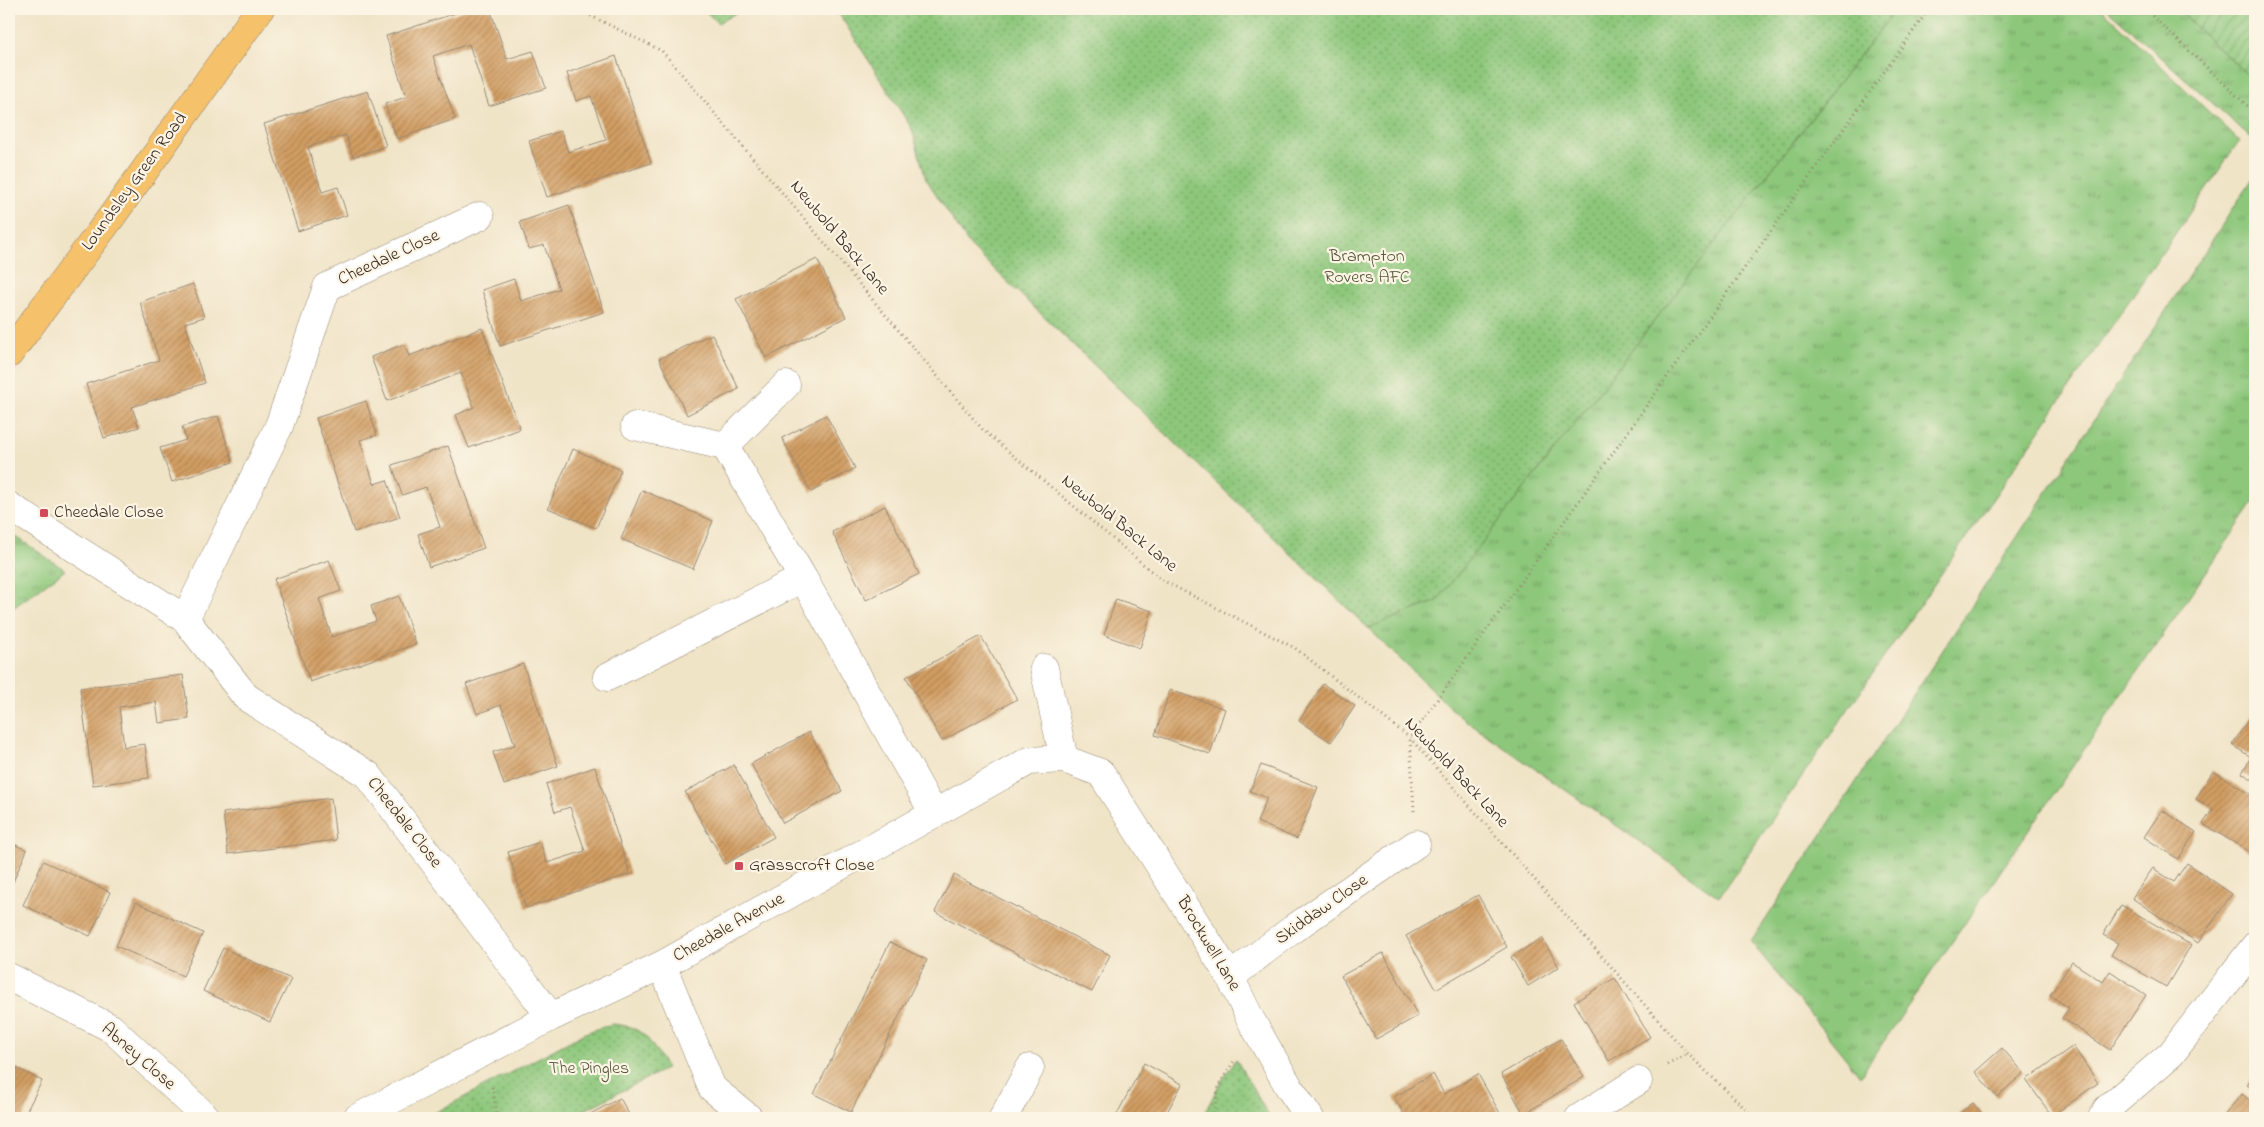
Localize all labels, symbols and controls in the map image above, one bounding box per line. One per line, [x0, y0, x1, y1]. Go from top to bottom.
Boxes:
street label: Loundsley Green Road [76, 107, 194, 257]
street label: Newbold Back Lane [783, 175, 896, 302]
street label: Cheedale Close [334, 223, 445, 293]
park label: Brampton Rovers AFC [1324, 244, 1410, 291]
street label: Newbold Back Lane [1055, 469, 1184, 580]
place label: Cheedale Close [54, 500, 164, 526]
marker: Cheedale Close [38, 507, 50, 519]
street label: Newbold Back Lane [1398, 712, 1515, 835]
street label: Cheedale Close [360, 772, 449, 875]
place label: Grasscroft Close [749, 853, 875, 879]
marker: Grasscroft Close [733, 860, 745, 872]
street label: Skiddaw Close [1270, 868, 1375, 952]
street label: Cheedale Avenue [669, 886, 790, 969]
street label: Brockwell Lane [1169, 891, 1247, 997]
street label: Abney Close [95, 1017, 182, 1097]
park label: The Pingles [549, 1056, 629, 1083]

